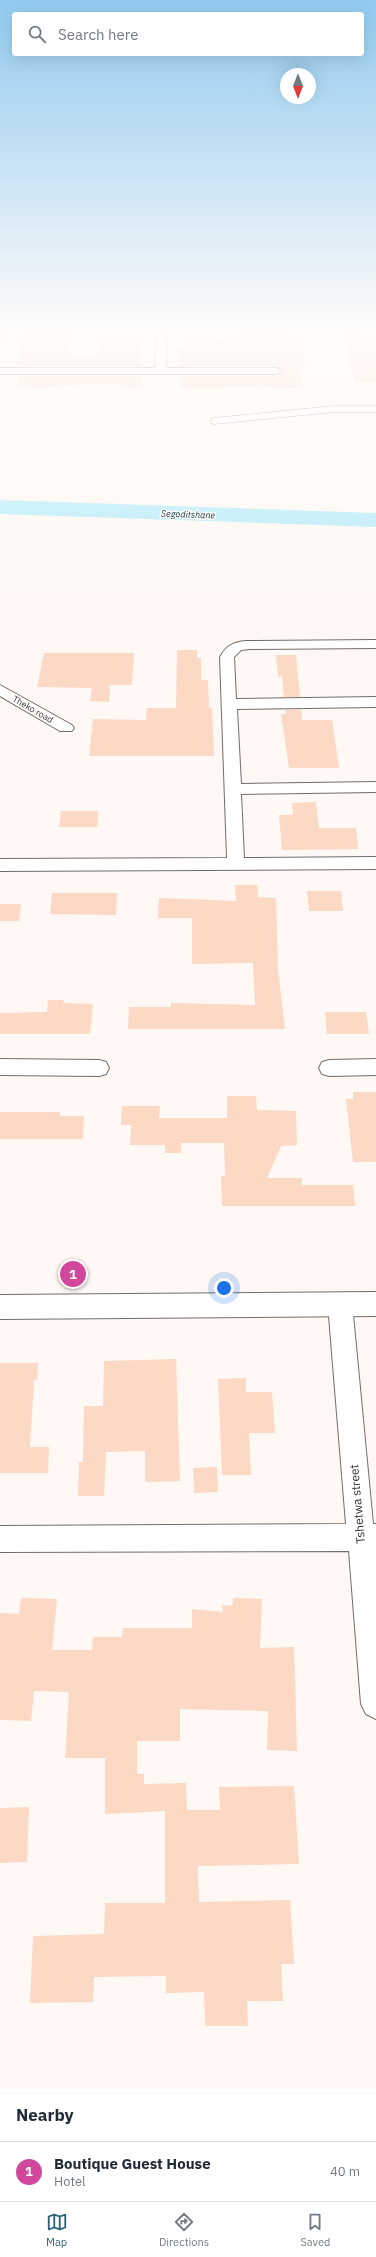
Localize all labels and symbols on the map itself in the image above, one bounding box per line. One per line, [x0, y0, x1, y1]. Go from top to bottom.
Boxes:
north arrow [280, 68, 316, 104]
water label: Segoditshane [161, 508, 216, 520]
street label: Theko road [11, 693, 55, 725]
pin: 1 [60, 1259, 86, 1289]
your location [214, 1278, 234, 1298]
street label: Tshetwa street [346, 1464, 368, 1544]

